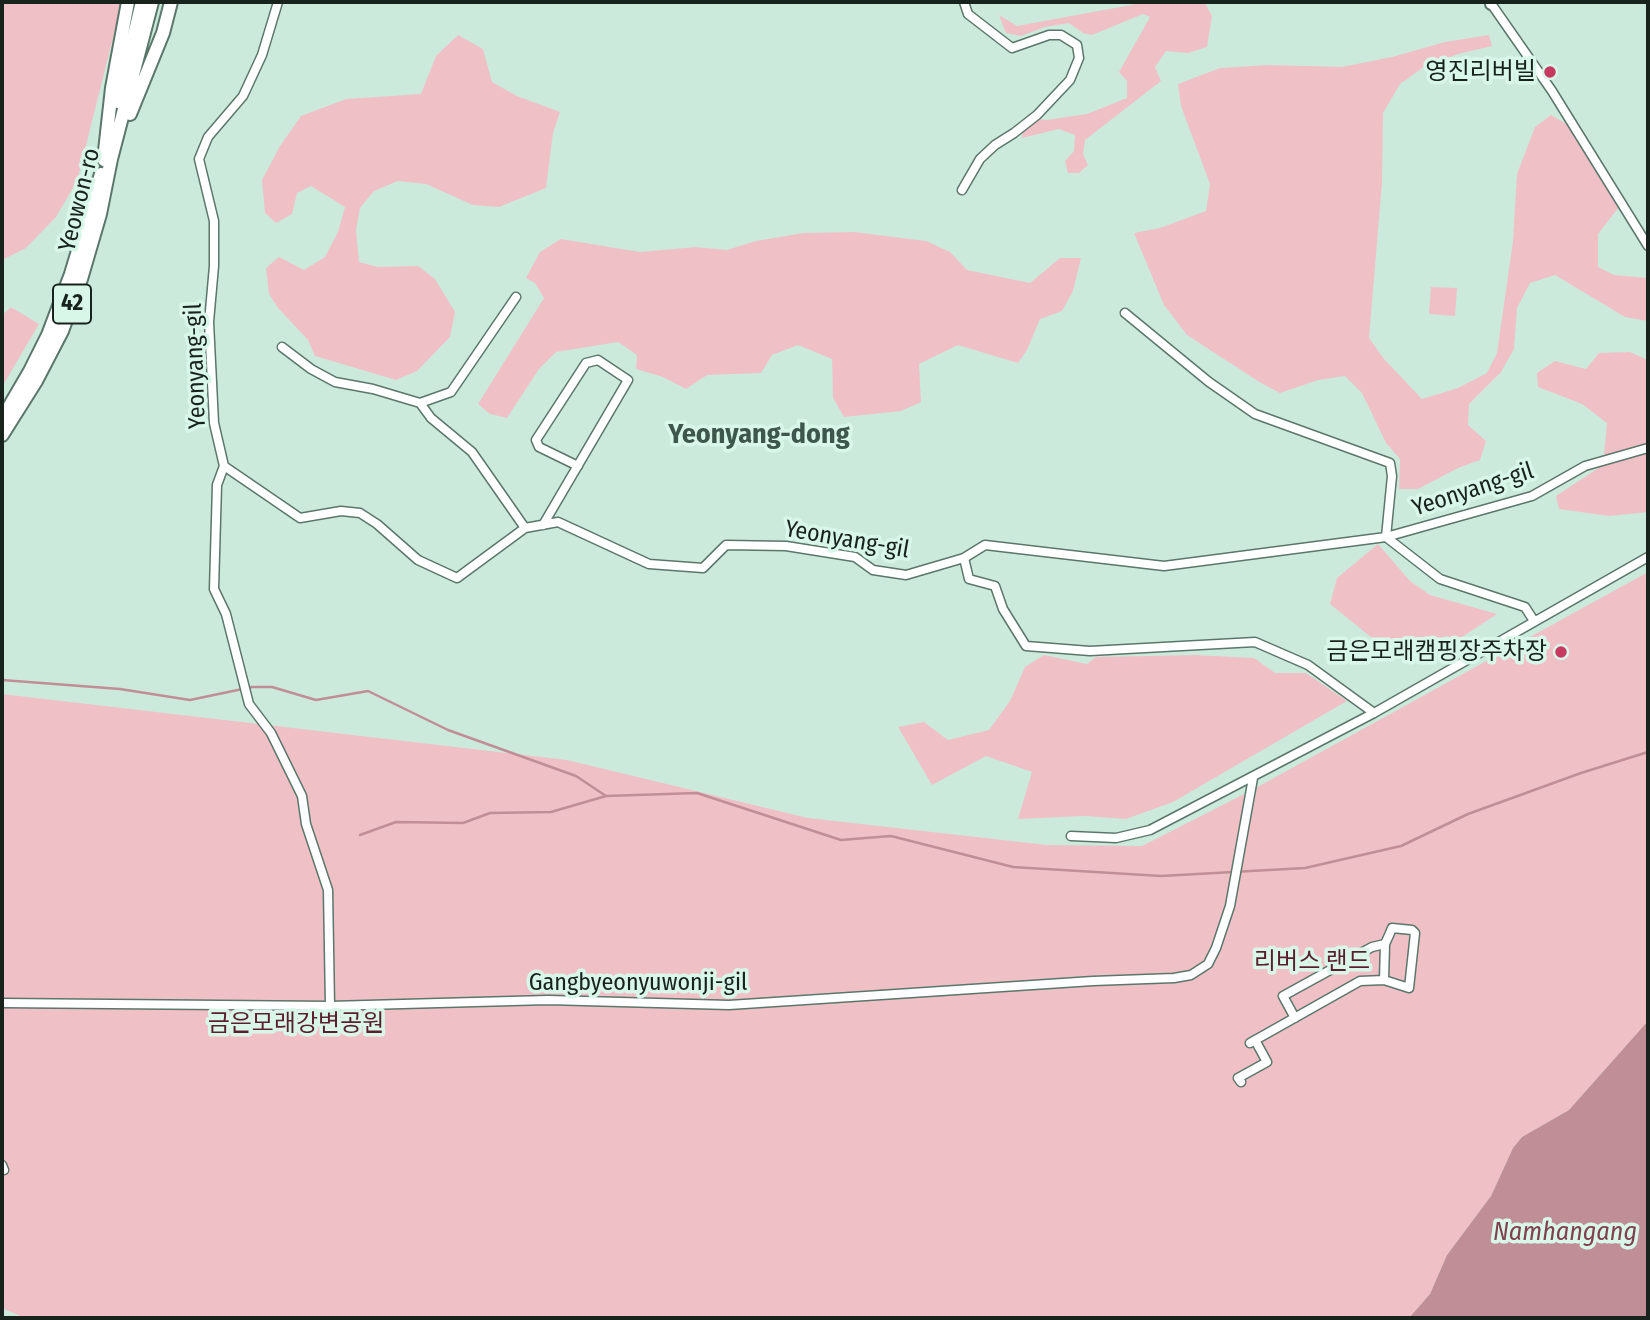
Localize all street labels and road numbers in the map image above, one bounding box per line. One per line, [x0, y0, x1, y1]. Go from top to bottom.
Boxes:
street label: Yeowon-ro [53, 145, 107, 255]
road number: 42 [53, 284, 91, 324]
street label: Yeonyang-gil [179, 303, 213, 429]
street label: Yeonyang-gil [1409, 457, 1537, 523]
street label: Yeonyang-gil [783, 515, 911, 565]
street label: Gangbyeonyuwonji-gil [529, 969, 747, 997]

